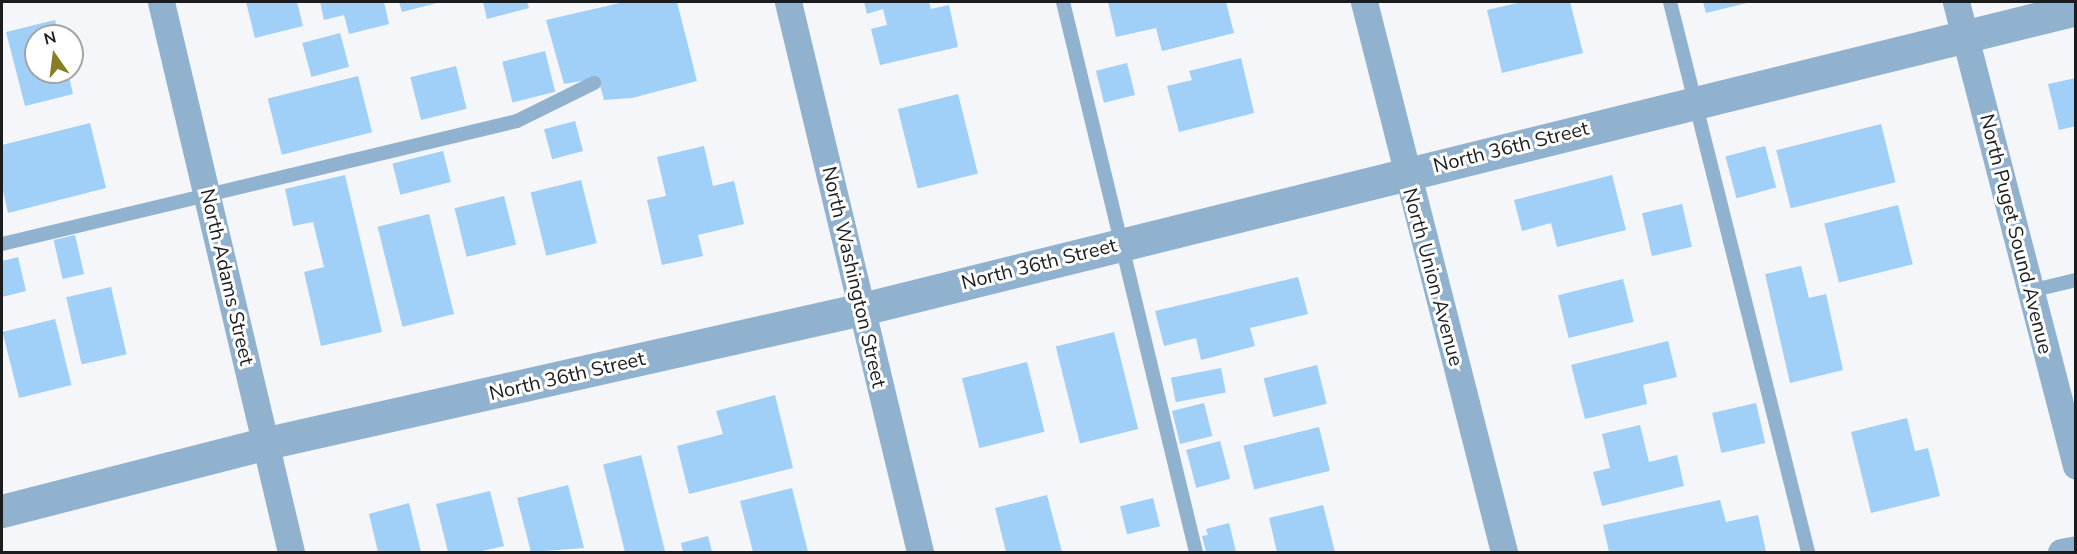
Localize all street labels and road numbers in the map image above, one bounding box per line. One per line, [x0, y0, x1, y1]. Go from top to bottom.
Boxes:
street label: North Puget Sound Avenue [1975, 112, 2057, 356]
street label: North 36th Street [1431, 116, 1591, 178]
street label: North Washington Street [817, 164, 891, 390]
street label: North Union Avenue [1398, 185, 1468, 369]
street label: North Adams Street [195, 186, 259, 368]
street label: North 36th Street [959, 233, 1119, 295]
street label: North 36th Street [487, 346, 647, 406]

